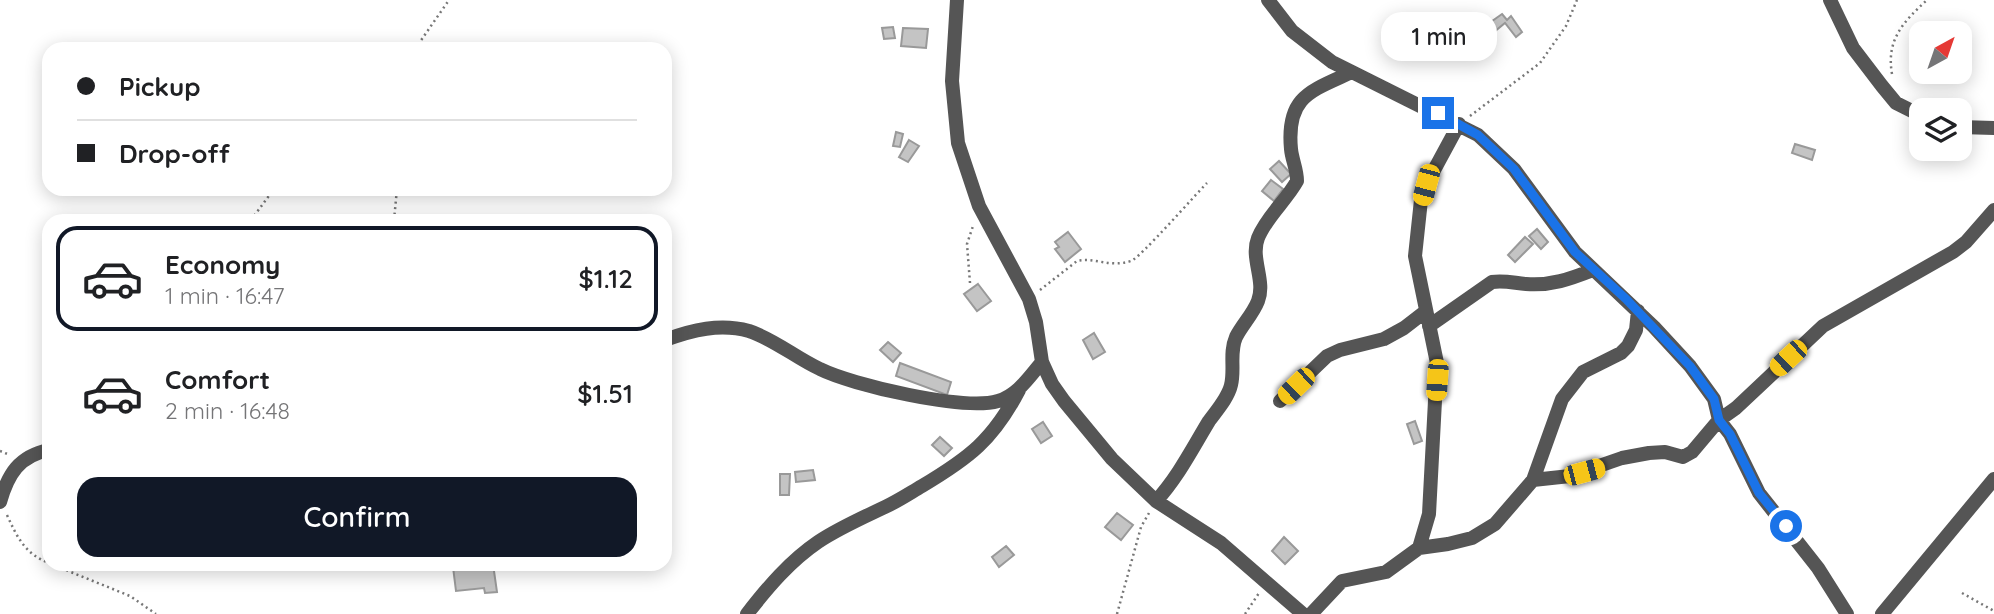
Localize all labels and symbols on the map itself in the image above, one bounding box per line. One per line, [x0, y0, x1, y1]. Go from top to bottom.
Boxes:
callout: 1 min [1380, 11, 1496, 60]
north arrow [1909, 21, 1972, 84]
route end [1422, 97, 1454, 129]
car [1411, 162, 1442, 208]
car [1766, 336, 1811, 380]
car [1426, 358, 1449, 402]
car [1274, 364, 1319, 408]
car [1561, 456, 1608, 488]
route start [1770, 510, 1802, 542]

